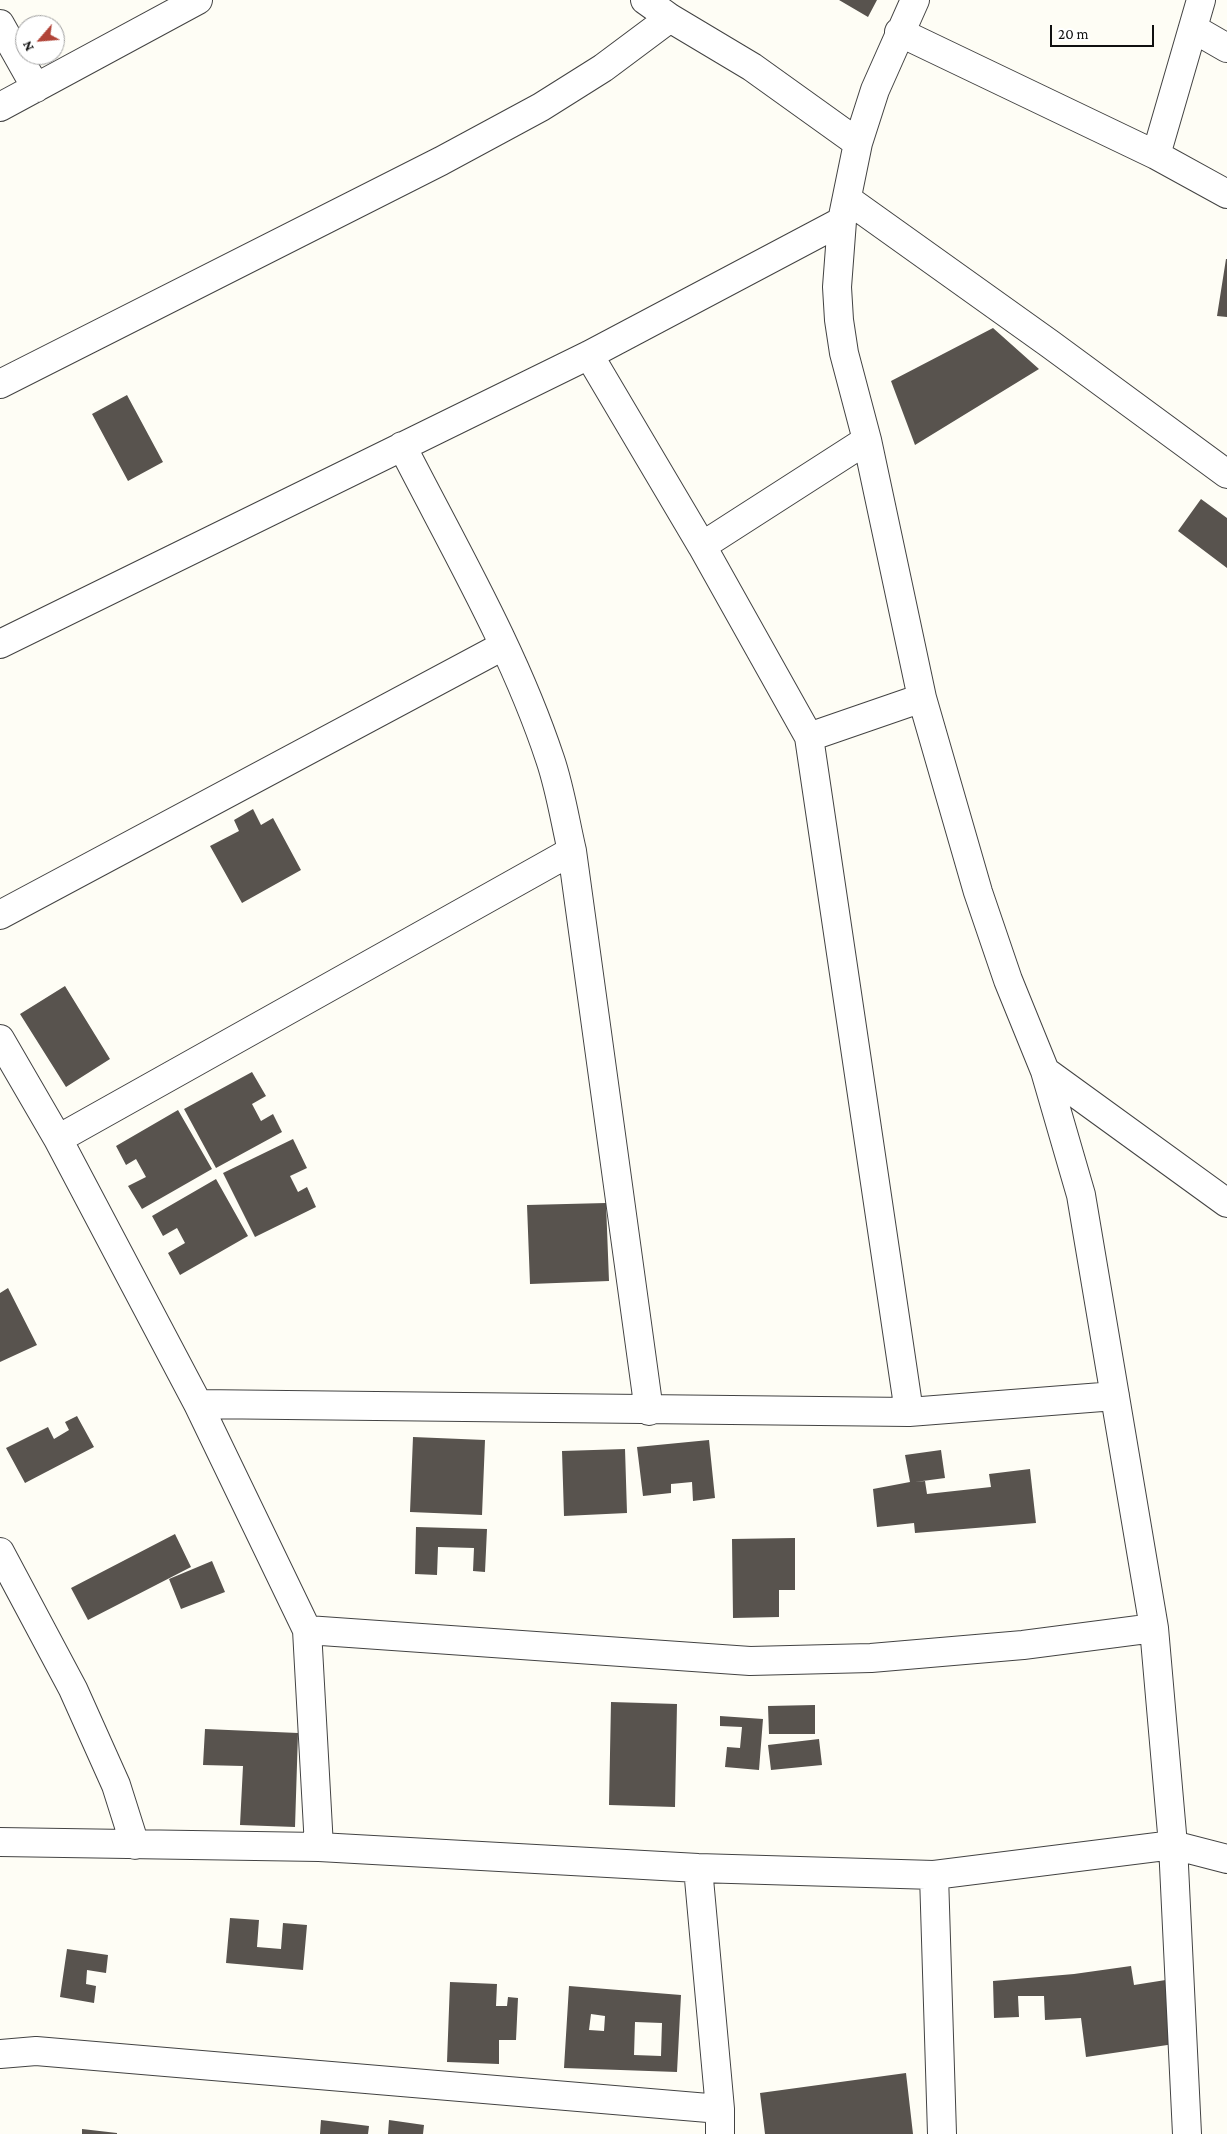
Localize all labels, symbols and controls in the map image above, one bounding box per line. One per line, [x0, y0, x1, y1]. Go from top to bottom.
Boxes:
north arrow [15, 15, 65, 65]
scale bar [1052, 15, 1156, 47]
text: 20 m [1058, 26, 1089, 42]
text: N [18, 38, 37, 54]

